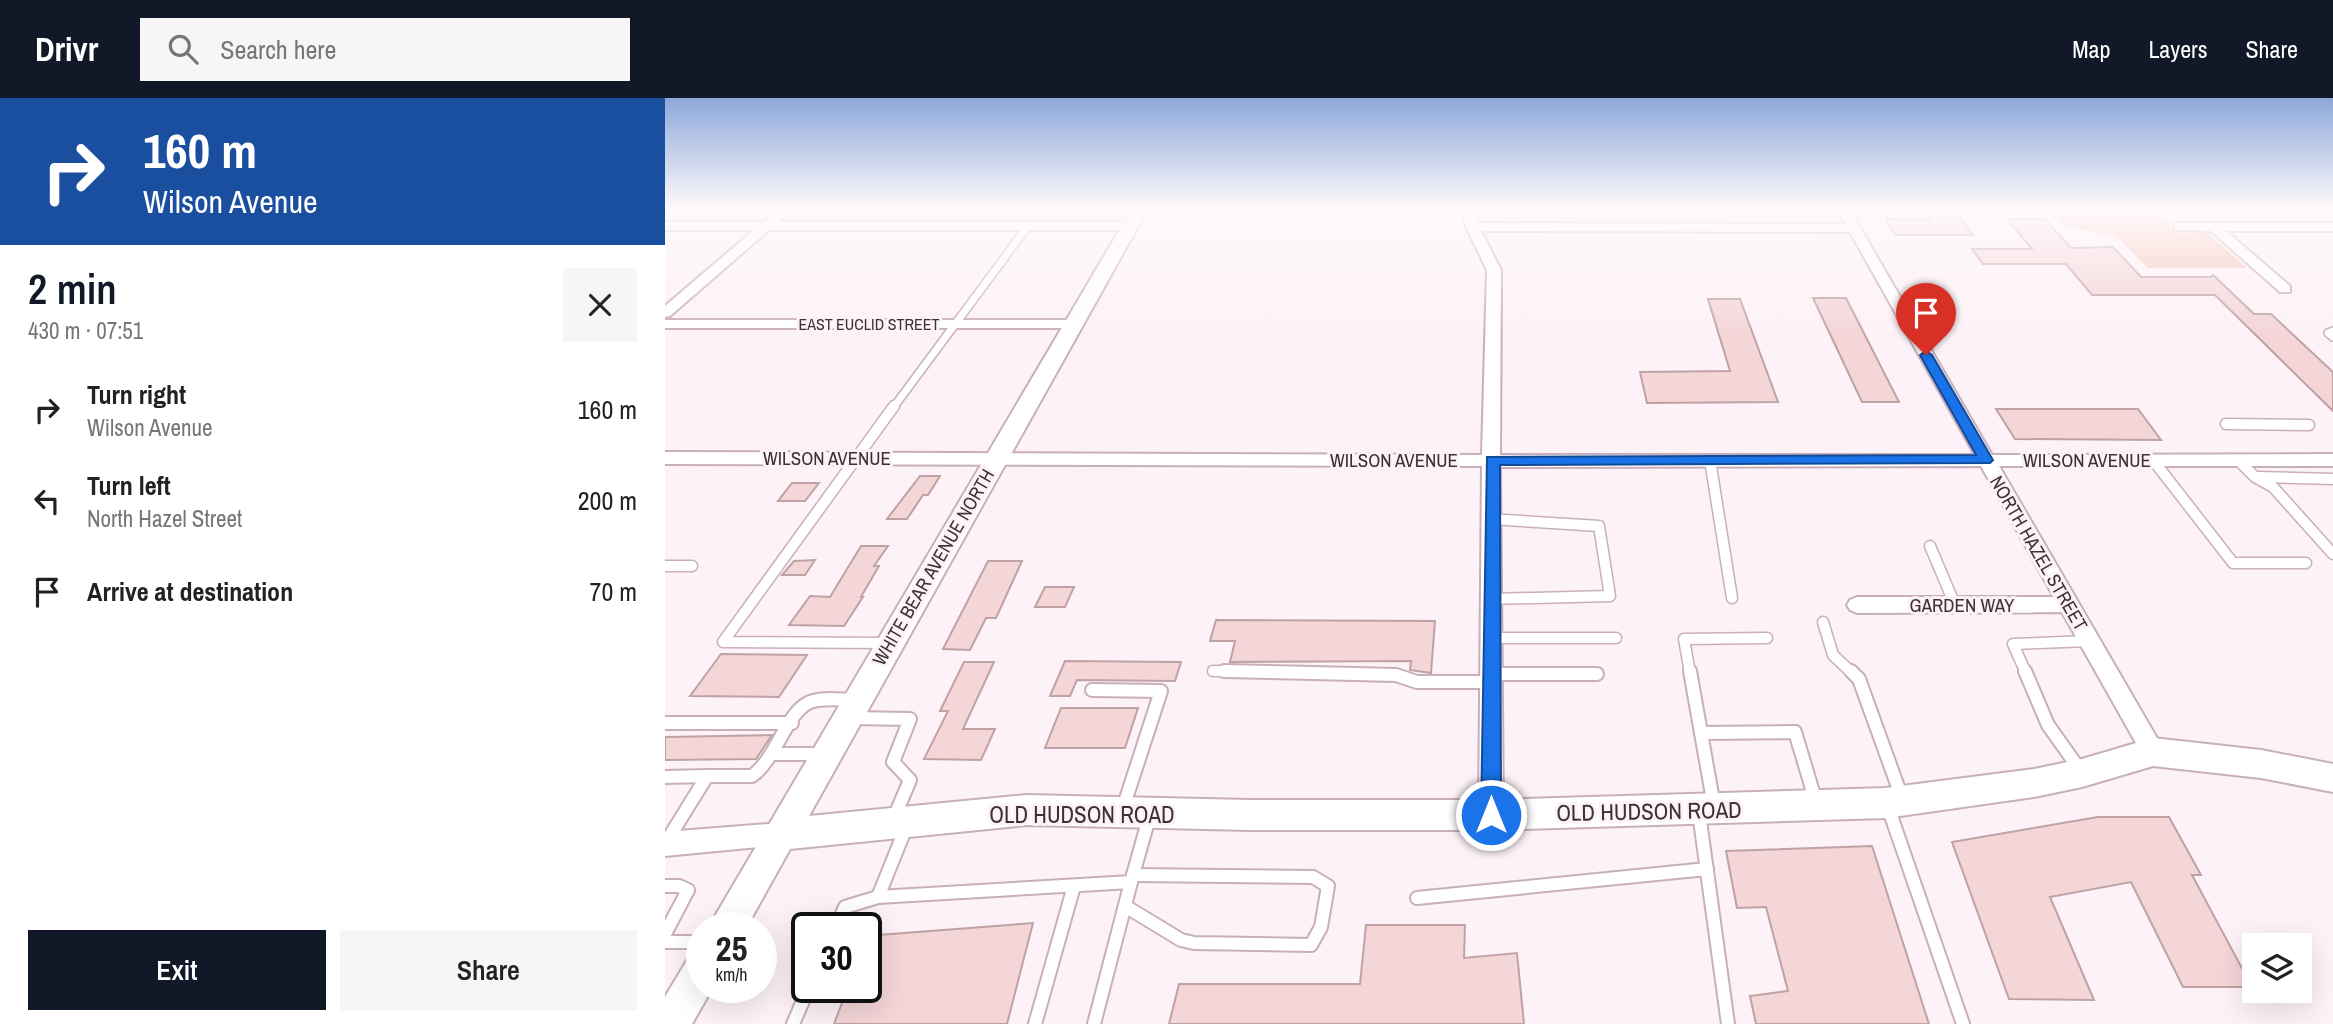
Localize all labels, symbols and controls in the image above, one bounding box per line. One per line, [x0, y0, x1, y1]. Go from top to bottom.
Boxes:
search box [140, 18, 630, 81]
text: Drivr [35, 27, 98, 71]
icon: search [164, 30, 202, 68]
text: Search here [220, 32, 336, 67]
text: Map [2072, 33, 2110, 65]
text: Layers [2148, 33, 2207, 65]
text: Share [2245, 33, 2298, 65]
text: 160 m [143, 117, 257, 183]
icon: right [28, 126, 119, 217]
text: Wilson Avenue [143, 180, 318, 223]
text: 2 min [28, 261, 117, 317]
button: close [563, 268, 637, 342]
pin [1896, 283, 1956, 355]
icon: arrive [1907, 294, 1945, 332]
street label: EAST EUCLID STREET [798, 313, 940, 335]
text: 430 m · 07:51 [28, 315, 143, 346]
text: Turn right [87, 377, 186, 412]
icon: right [28, 391, 66, 429]
text: 160 m [578, 392, 637, 427]
text: Wilson Avenue [87, 412, 213, 443]
street label: WILSON AVENUE [763, 445, 891, 471]
street label: WILSON AVENUE [1330, 447, 1458, 473]
street label: WILSON AVENUE [2023, 447, 2151, 473]
street label: WHITE BEAR AVENUE NORTH [866, 464, 1000, 670]
text: Turn left [87, 468, 171, 503]
street label: NORTH HAZEL STREET [1984, 471, 2094, 636]
icon: left [28, 482, 66, 520]
text: 200 m [578, 483, 637, 518]
text: North Hazel Street [87, 503, 242, 534]
icon: arrive [28, 573, 66, 611]
text: Arrive at destination [87, 574, 293, 609]
text: 70 m [590, 574, 637, 609]
street label: GARDEN WAY [1910, 592, 2015, 618]
position arrow [1454, 778, 1528, 852]
street label: OLD HUDSON ROAD [1556, 794, 1742, 828]
street label: OLD HUDSON ROAD [989, 799, 1175, 830]
speed limit sign: 30 [791, 912, 882, 1003]
text: 25 [716, 925, 747, 972]
button: Exit [28, 930, 326, 1010]
button: Share [340, 930, 637, 1010]
map controls [2242, 933, 2312, 1003]
button: layers [2242, 933, 2312, 1003]
text: km/h [716, 962, 748, 987]

